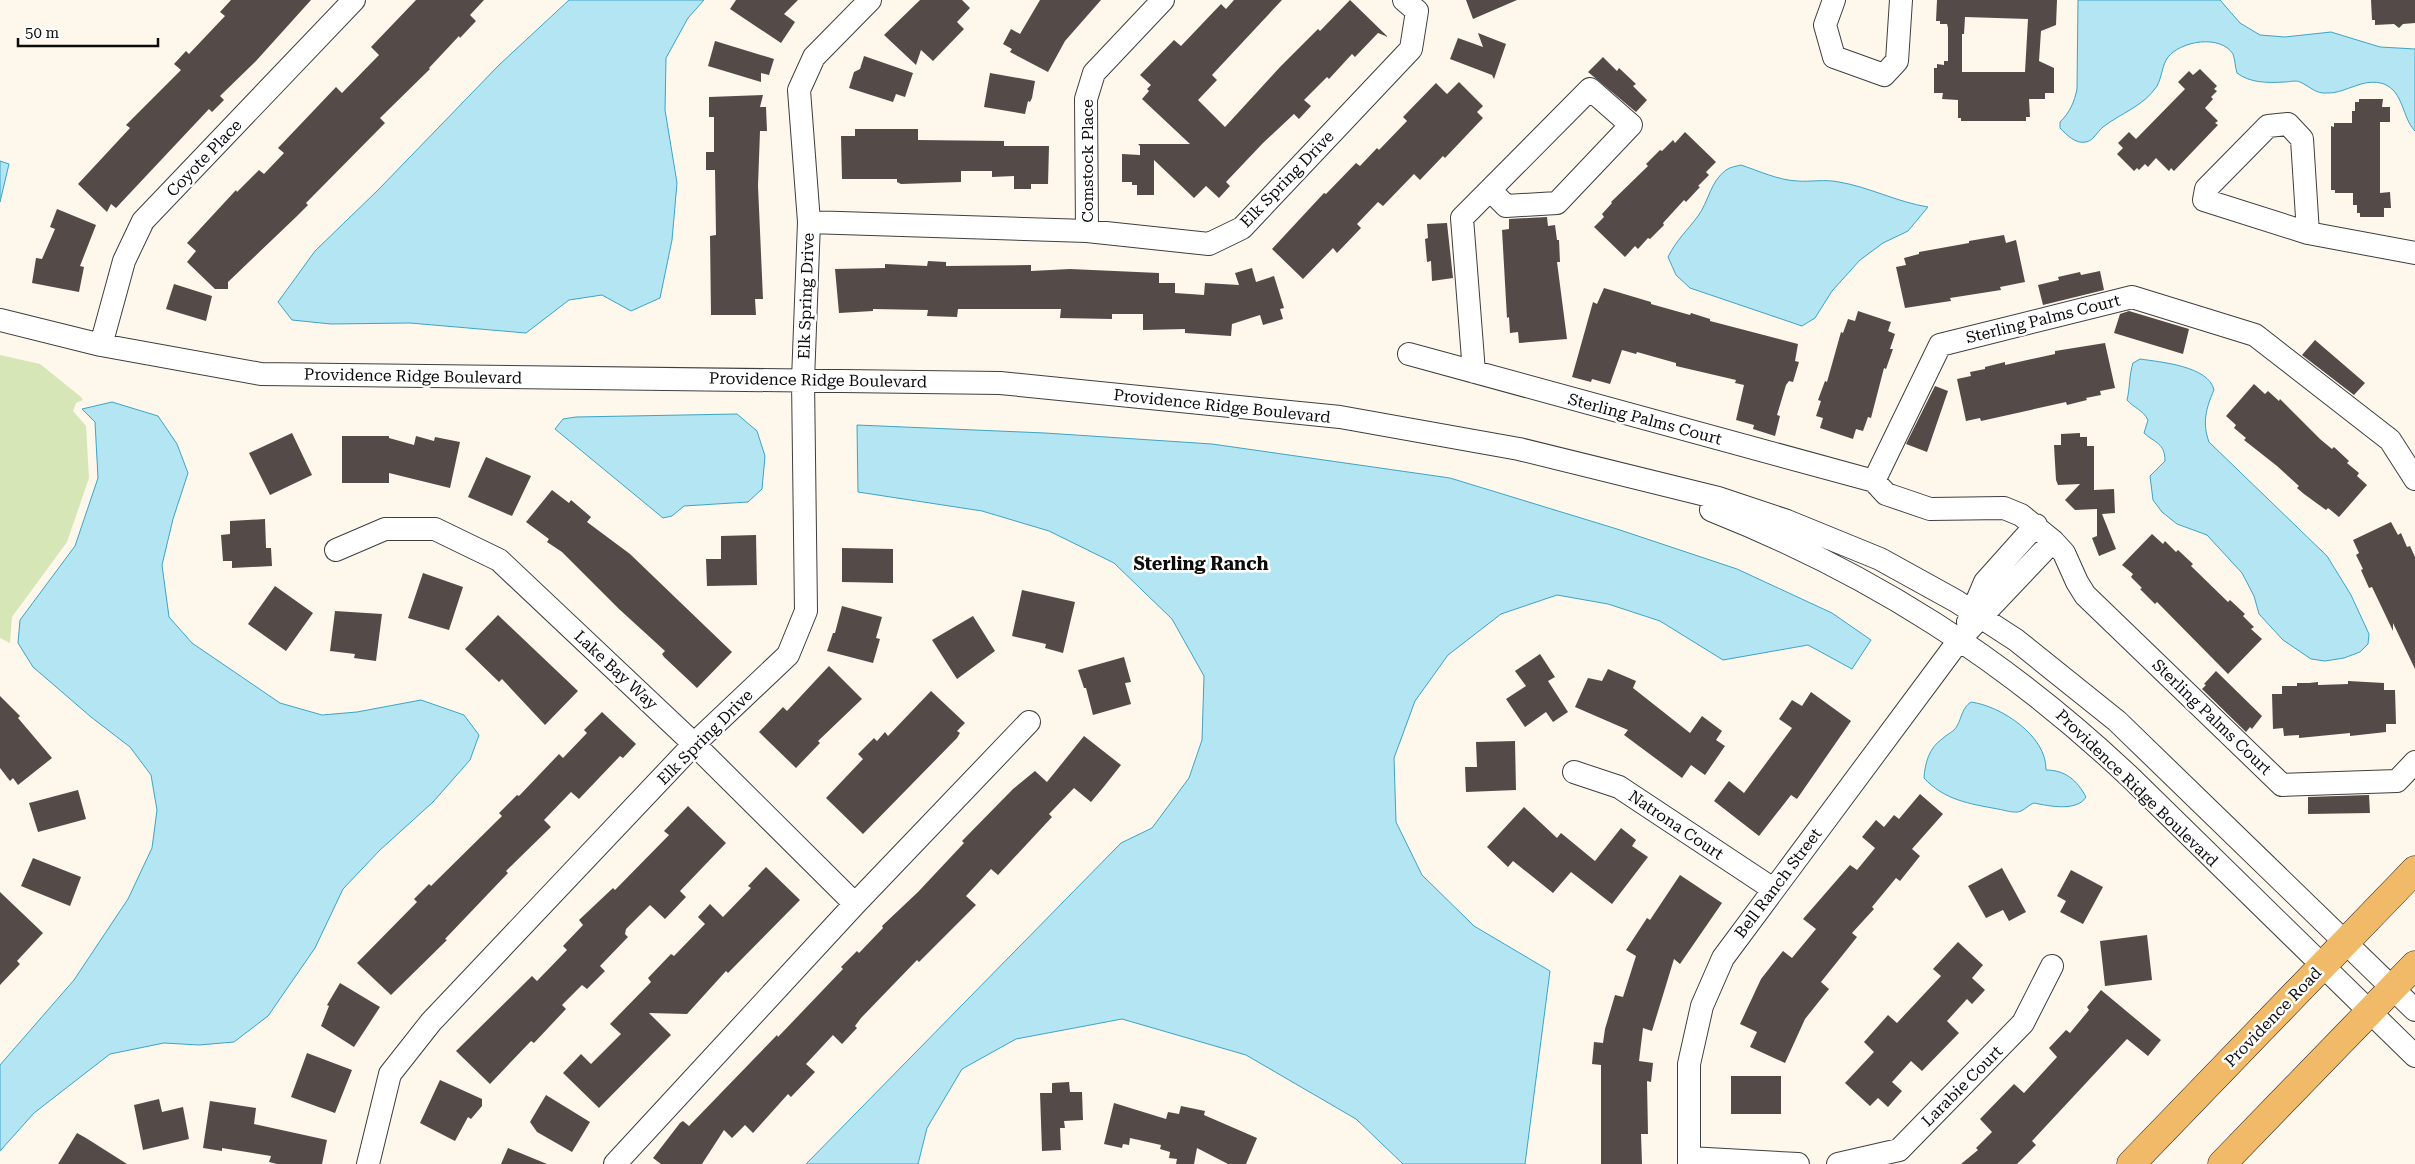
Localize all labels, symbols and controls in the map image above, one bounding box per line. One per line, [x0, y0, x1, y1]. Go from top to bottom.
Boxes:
scale bar [18, 15, 158, 47]
text: 50 m [25, 24, 60, 42]
street label: Comstock Place [1078, 99, 1097, 223]
street label: Coyote Place [162, 115, 246, 201]
street label: Elk Spring Drive [1236, 127, 1338, 231]
street label: Elk Spring Drive [794, 232, 818, 360]
street label: Sterling Palms Court [1964, 291, 2122, 347]
street label: Providence Ridge Boulevard [304, 365, 522, 387]
street label: Providence Ridge Boulevard [709, 369, 927, 391]
street label: Providence Ridge Boulevard [1112, 385, 1332, 427]
street label: Sterling Palms Court [1566, 389, 1724, 449]
district label: Sterling Ranch [1133, 553, 1269, 574]
street label: Lake Bay Way [570, 627, 662, 714]
street label: Sterling Palms Court [2148, 655, 2276, 779]
street label: Elk Spring Drive [653, 685, 757, 789]
street label: Providence Ridge Boulevard [2052, 705, 2222, 871]
street label: Natrona Court [1625, 786, 1727, 864]
street label: Bell Ranch Street [1731, 824, 1825, 942]
street label: Providence Road [2221, 963, 2325, 1071]
street label: Larabie Court [1918, 1042, 2006, 1130]

